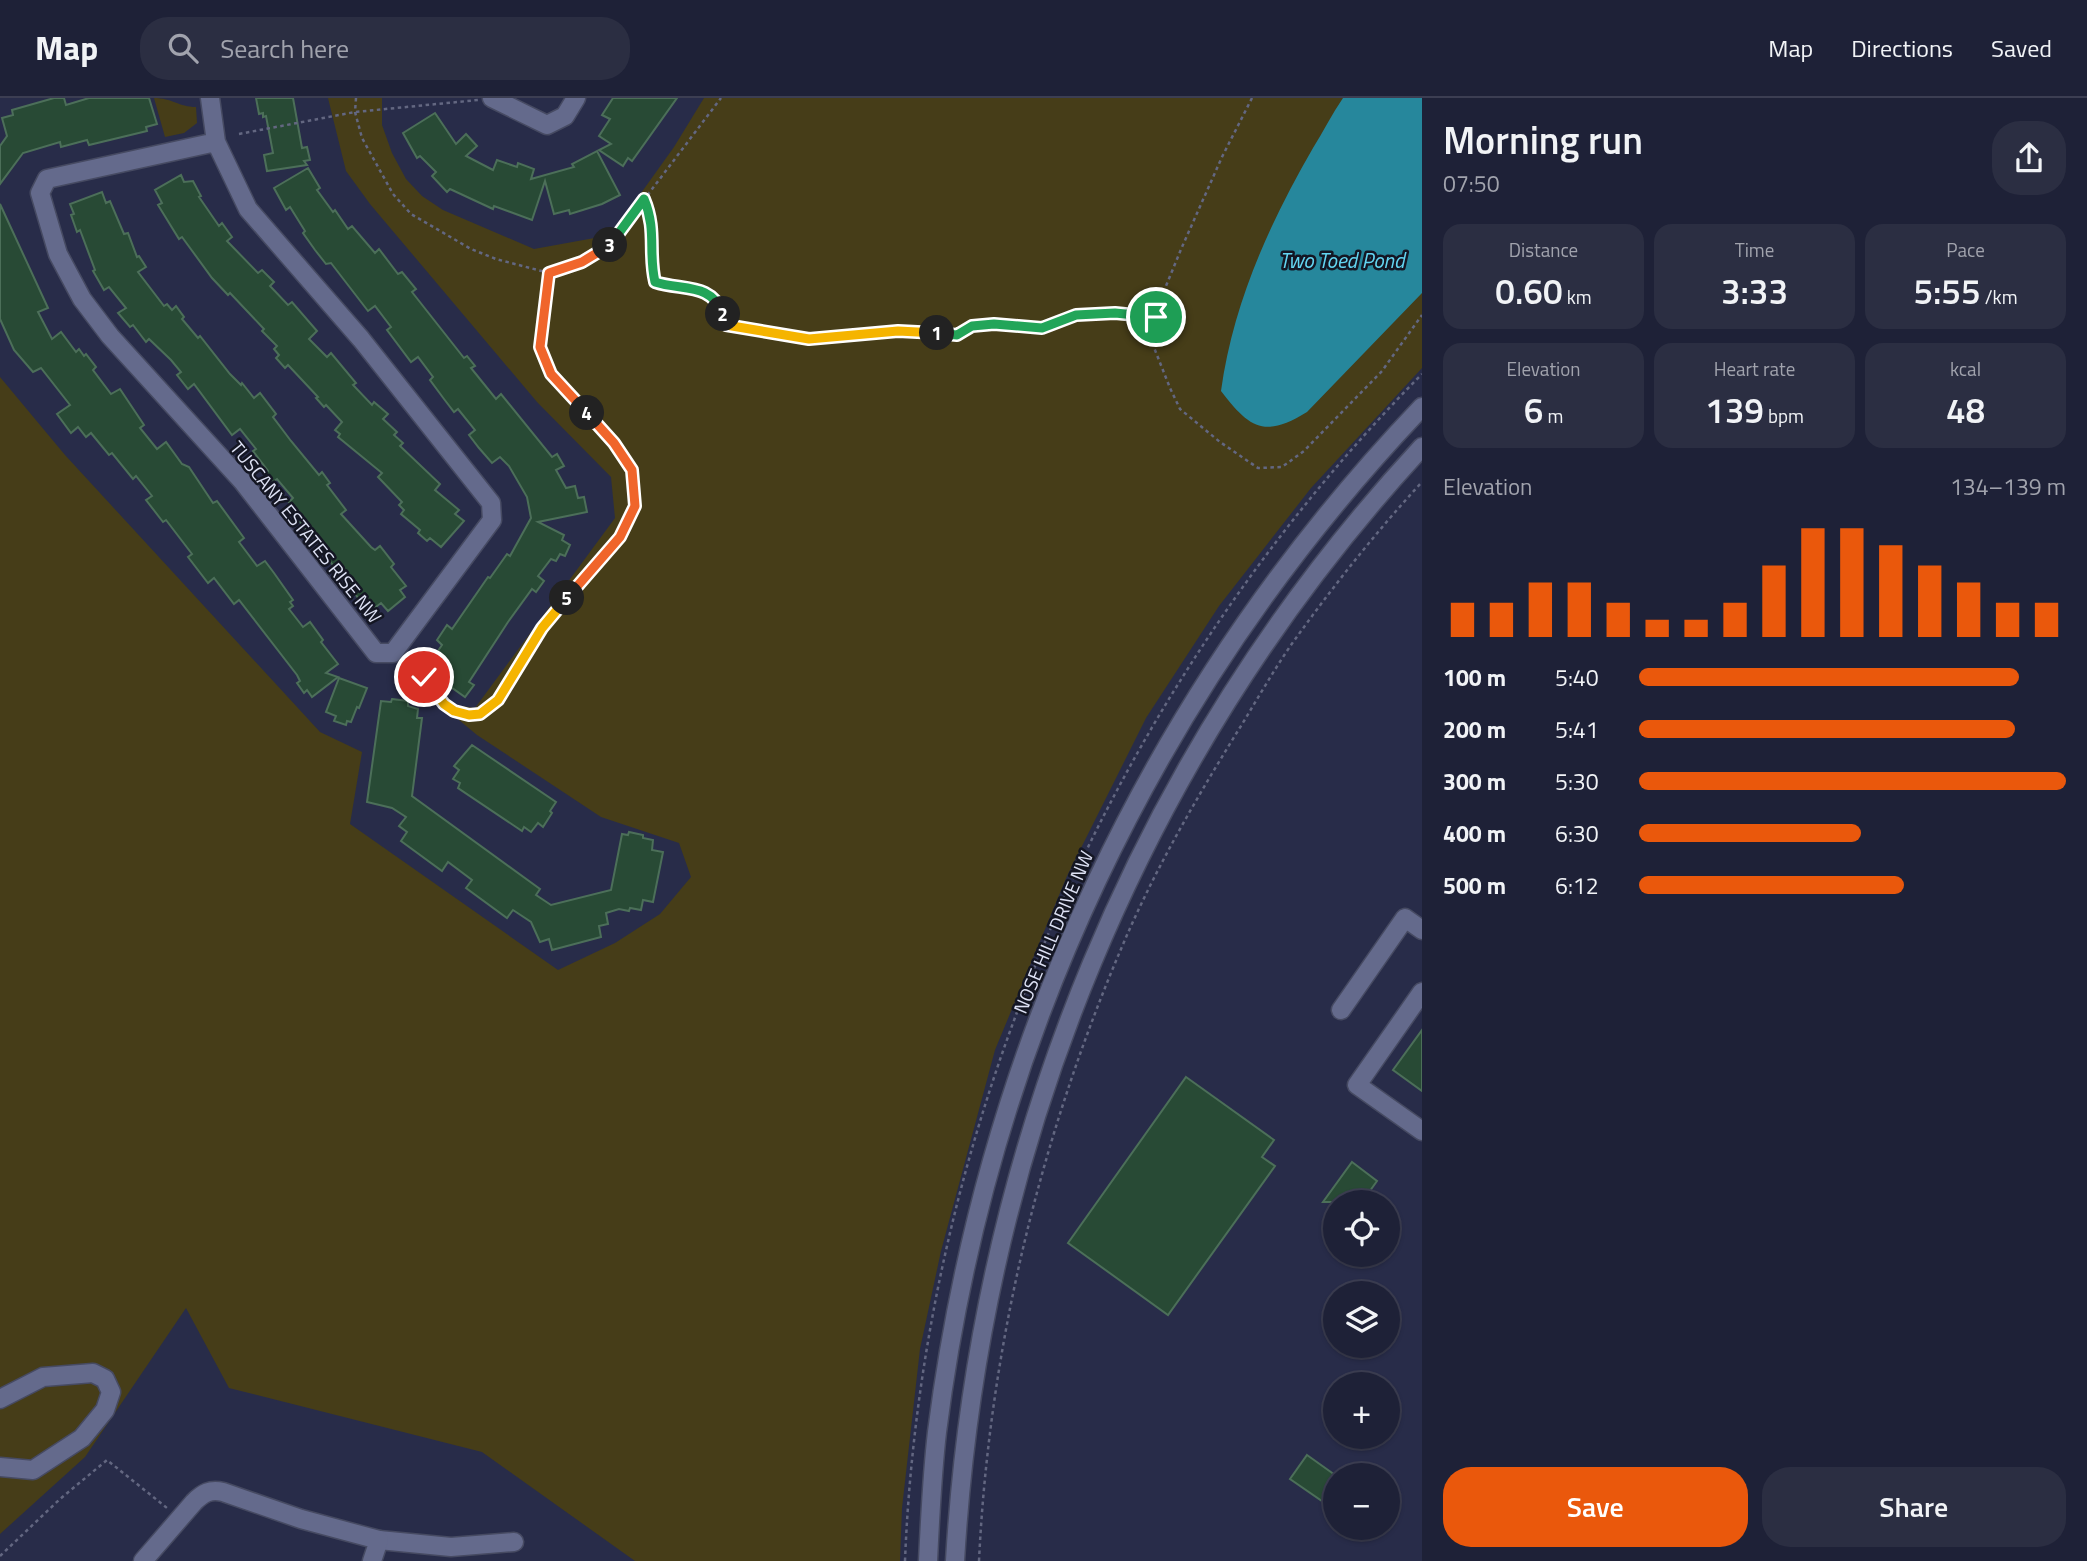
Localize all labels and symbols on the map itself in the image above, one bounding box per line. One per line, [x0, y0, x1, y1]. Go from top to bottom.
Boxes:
pin: 3 [592, 228, 628, 262]
water label: Two Toed Pond [1279, 244, 1407, 276]
pin [1126, 287, 1186, 347]
pin: 2 [706, 296, 740, 332]
pin: 1 [920, 316, 954, 350]
pin: 4 [570, 396, 604, 430]
street label: TUSCANY ESTATES RISE NW [223, 434, 389, 629]
pin: 5 [550, 580, 584, 616]
pin [394, 647, 454, 707]
street label: NOSE HILL DRIVE NW [1005, 846, 1100, 1018]

